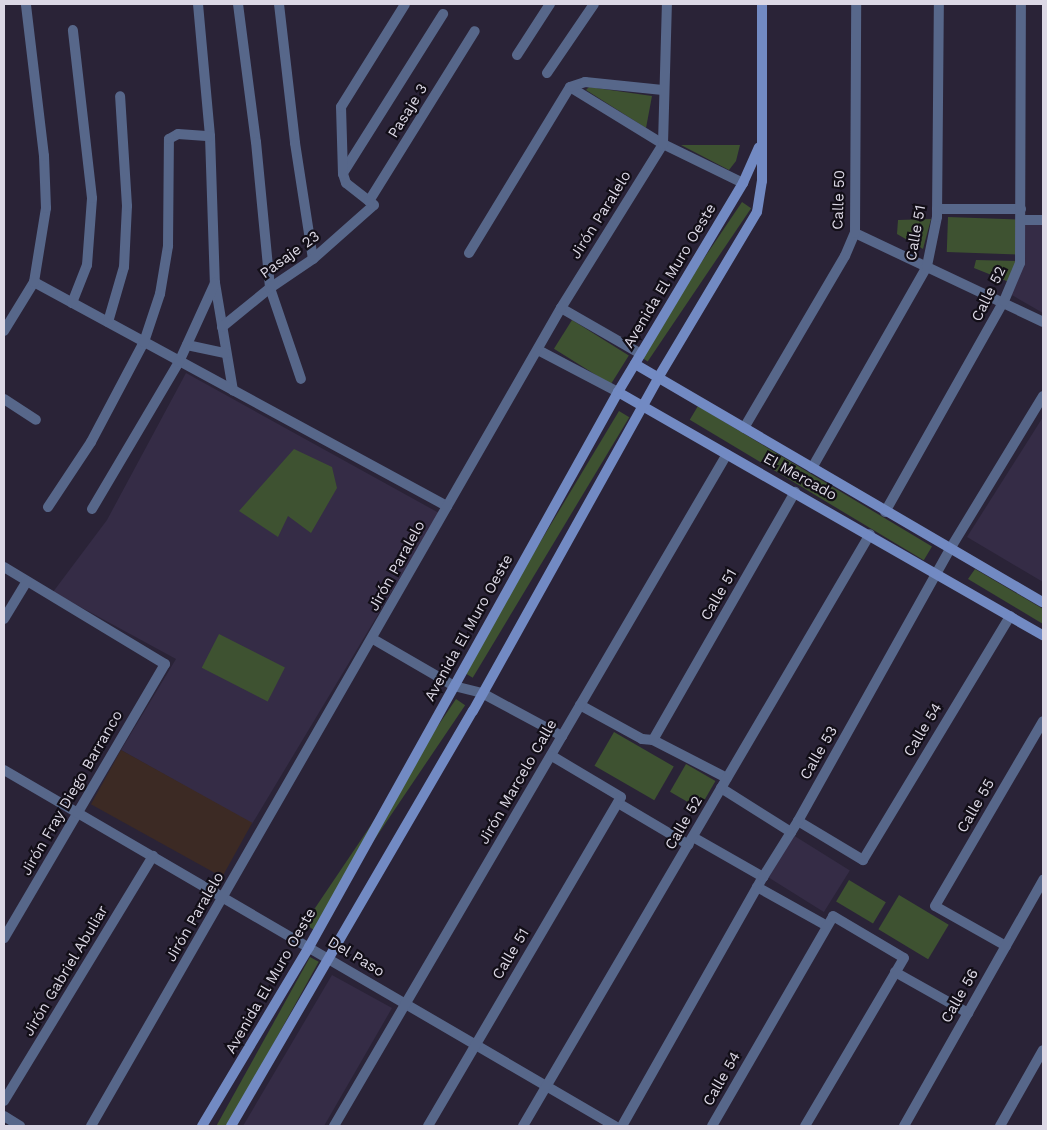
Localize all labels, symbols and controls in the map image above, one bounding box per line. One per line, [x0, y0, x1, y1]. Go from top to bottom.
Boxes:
street label: Pasaje 3 [384, 81, 432, 141]
street label: Jirón Paralelo [567, 168, 635, 262]
street label: Calle 50 [829, 170, 849, 230]
street label: Avenida El Muro Oeste [620, 200, 720, 352]
street label: Calle 51 [902, 204, 930, 262]
street label: Pasaje 23 [257, 227, 323, 283]
street label: Calle 52 [968, 263, 1010, 325]
street label: El Mercado [760, 449, 840, 505]
street label: Jirón Paralelo [365, 518, 429, 614]
street label: Avenida El Muro Oeste [421, 551, 517, 705]
street label: Calle 51 [697, 566, 741, 624]
street label: Calle 54 [900, 700, 946, 760]
street label: Jirón Fray Diego Barranco [17, 707, 127, 879]
street label: Jirón Marcelo Calle [475, 716, 561, 848]
street label: Calle 53 [796, 723, 842, 783]
street label: Calle 55 [953, 776, 999, 836]
street label: Calle 52 [661, 793, 707, 853]
street label: Jirón Paralelo [162, 869, 228, 965]
street label: Jirón Gabriel Abuliar [19, 902, 113, 1040]
street label: Avenida El Muro Oeste [222, 905, 320, 1057]
street label: Calle 51 [489, 925, 533, 983]
street label: Del Paso [324, 933, 388, 981]
street label: Calle 56 [937, 966, 983, 1026]
street label: Calle 54 [699, 1049, 745, 1109]

